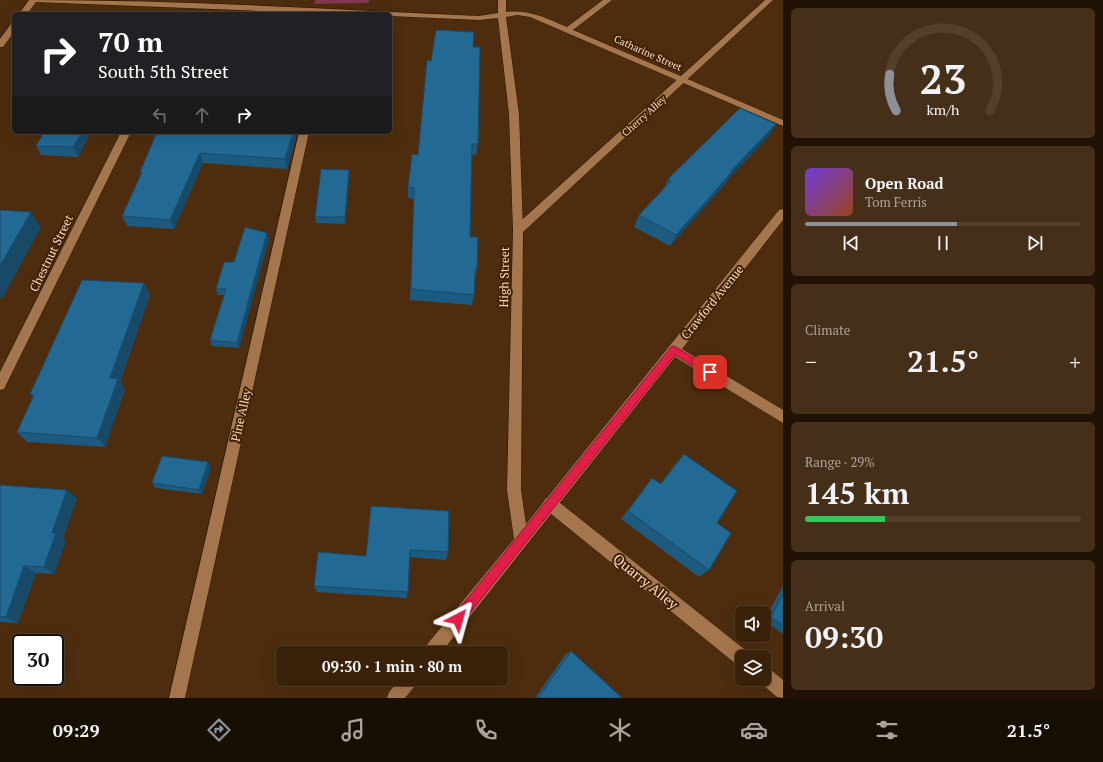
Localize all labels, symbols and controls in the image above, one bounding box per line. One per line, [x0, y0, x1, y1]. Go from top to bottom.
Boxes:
text: 70 m [98, 23, 163, 60]
icon: right [32, 28, 84, 80]
street label: Catharine Street [612, 32, 684, 74]
text: 23 [919, 51, 967, 106]
text: South 5th Street [98, 59, 229, 83]
street label: Cherry Alley [619, 92, 670, 139]
text: km/h [927, 100, 960, 119]
icon: left [149, 104, 171, 126]
icon: ahead [191, 104, 213, 126]
icon: right [233, 104, 255, 126]
text: Open Road [865, 173, 944, 193]
text: Tom Ferris [865, 193, 927, 211]
street label: Chestnut Street [26, 212, 76, 294]
icon: previous [840, 232, 862, 254]
icon: pause [932, 232, 954, 254]
icon: next [1024, 232, 1046, 254]
street label: High Street [496, 246, 512, 307]
street label: Crawford Avenue [678, 262, 746, 342]
text: Climate [805, 321, 850, 339]
text: 21.5° [907, 341, 979, 381]
text: − [805, 347, 817, 376]
text: + [1069, 347, 1081, 376]
pin [693, 355, 727, 389]
icon: arrive [699, 361, 721, 383]
street label: Pine Alley [228, 386, 255, 443]
text: Range · 29% [805, 453, 875, 471]
text: 145 km [805, 473, 909, 513]
street label: Quarry Alley [610, 549, 683, 614]
text: Arrival [805, 597, 845, 615]
position arrow [437, 598, 479, 640]
map controls [735, 606, 771, 686]
button: sound [735, 606, 771, 642]
text: 09:30 [805, 617, 883, 657]
speed limit sign: 30 [12, 634, 64, 686]
button: layers [735, 650, 771, 686]
text: 09:30 · 1 min · 80 m [322, 656, 462, 676]
icon: directions [205, 716, 233, 744]
icon: music [339, 716, 367, 744]
icon: phone [472, 716, 500, 744]
icon: climate [606, 716, 634, 744]
icon: car [740, 716, 768, 744]
icon: filters [873, 716, 901, 744]
text: 09:29 [53, 718, 100, 742]
text: 21.5° [1007, 718, 1050, 742]

